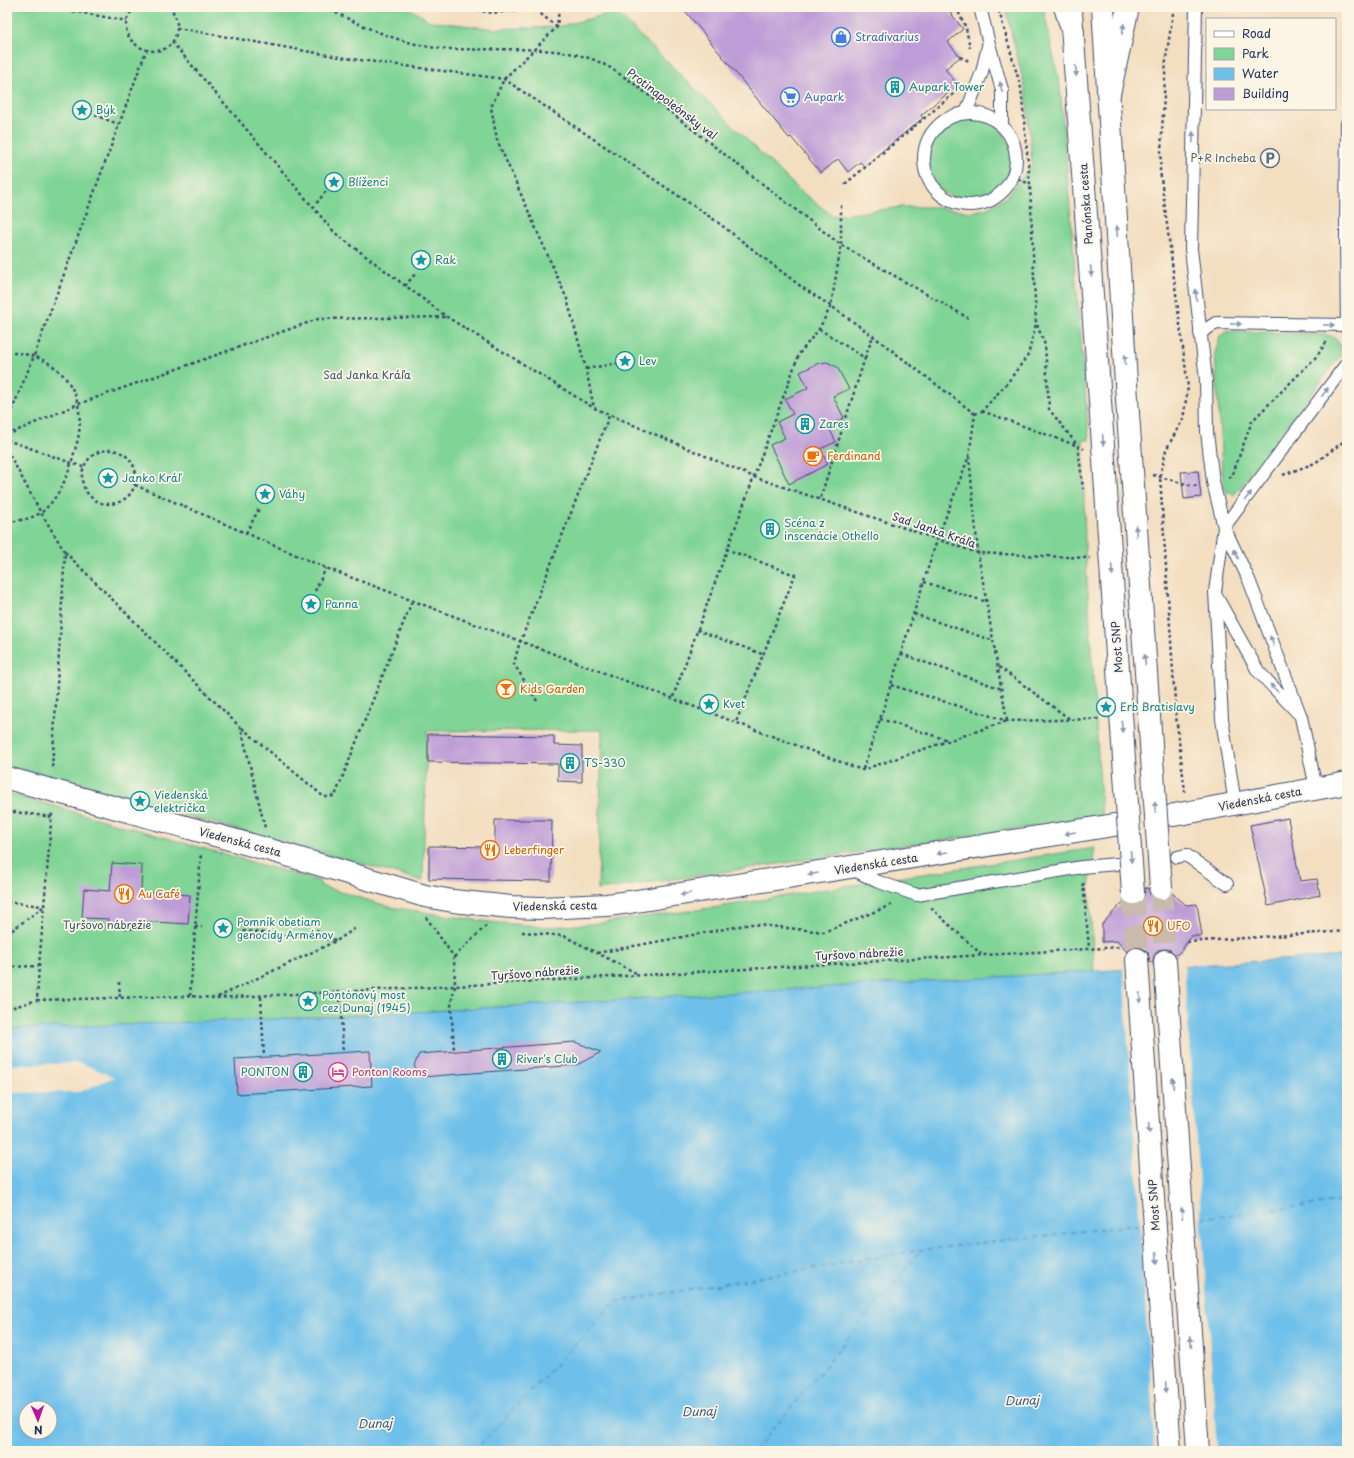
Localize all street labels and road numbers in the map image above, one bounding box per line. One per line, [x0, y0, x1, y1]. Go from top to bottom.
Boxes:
street label: Protinapoleónsky val [623, 64, 721, 143]
street label: Panónska cesta [1074, 163, 1097, 245]
street label: Sad Janka Kráľa [890, 507, 978, 552]
street label: Most SNP [1106, 621, 1127, 673]
street label: Viedenská cesta [1217, 782, 1303, 815]
street label: Viedenská cesta [197, 822, 283, 861]
street label: Viedenská cesta [833, 848, 919, 879]
street label: Viedenská cesta [513, 896, 598, 915]
street label: Tyršovo nábrežie [814, 943, 904, 964]
street label: Tyršovo nábrežie [490, 961, 580, 984]
street label: Most SNP [1143, 1179, 1164, 1231]

